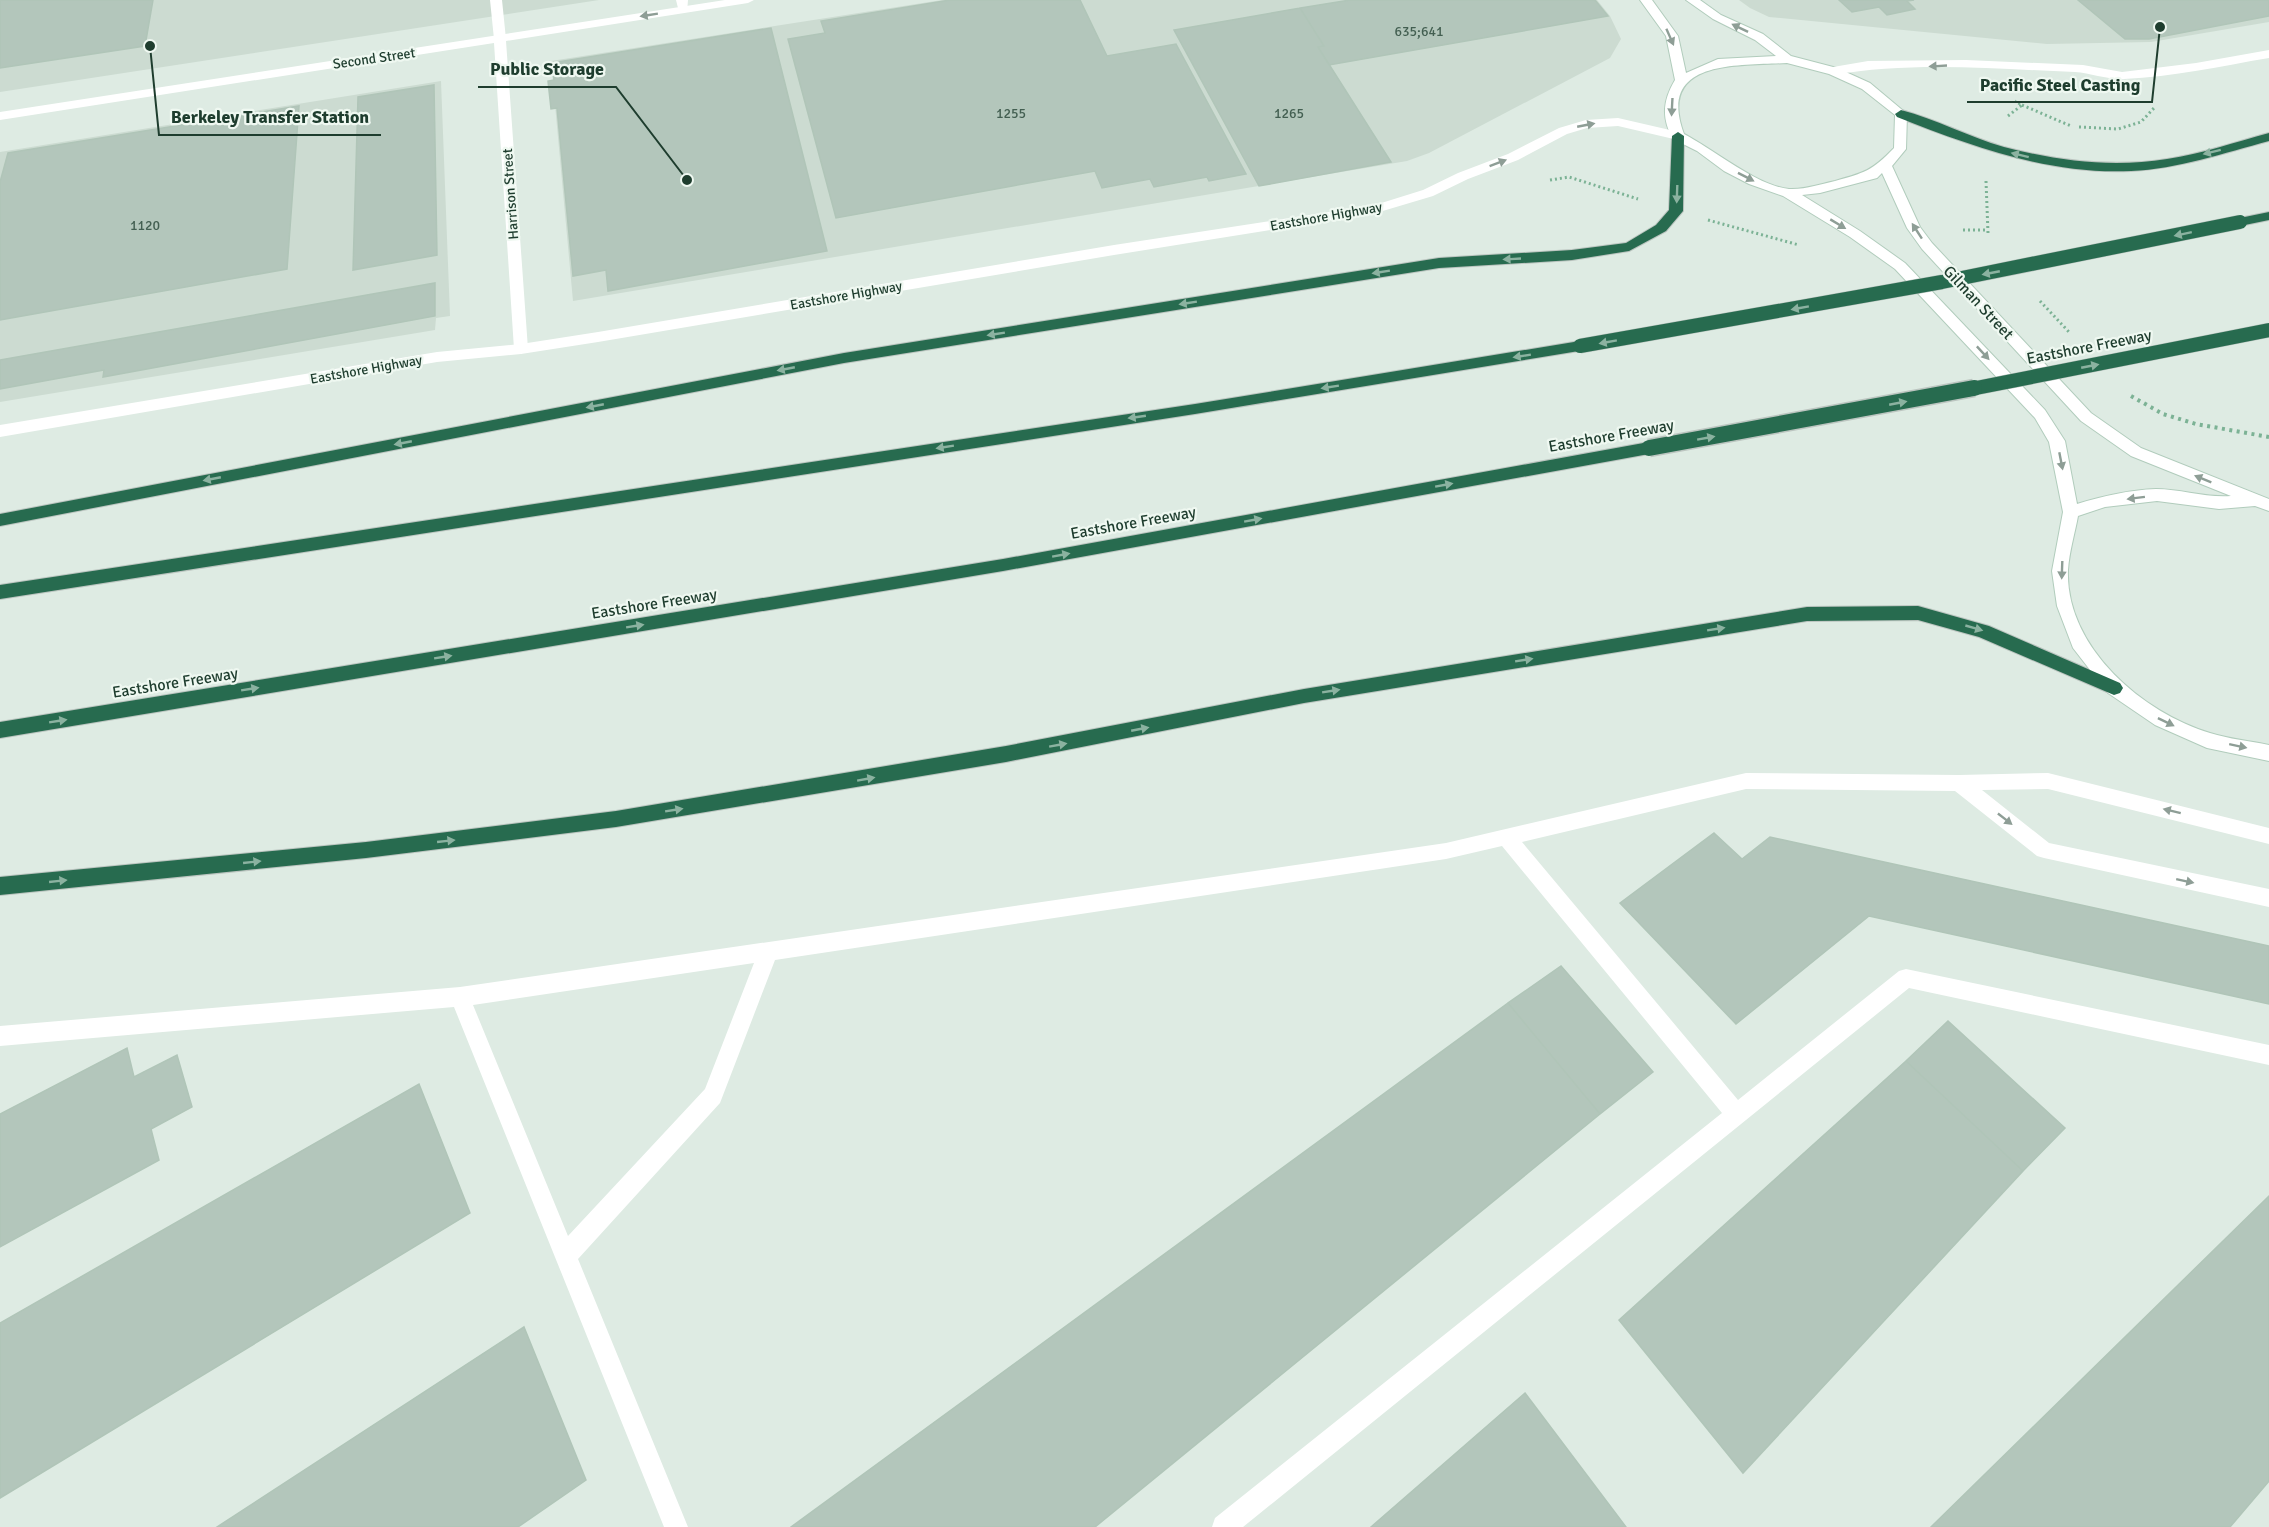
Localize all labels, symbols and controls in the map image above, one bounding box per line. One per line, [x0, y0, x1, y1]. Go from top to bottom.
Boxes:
one-way arrow [639, 11, 658, 20]
house number: 635;641 [1394, 23, 1444, 40]
one-way arrow [1732, 24, 1749, 33]
one-way arrow [1665, 29, 1675, 47]
street label: Second Street [332, 44, 417, 73]
callout: Public Storage [478, 51, 616, 87]
text: Public Storage [490, 58, 604, 80]
one-way arrow [1928, 61, 1947, 70]
callout: Pacific Steel Casting [1967, 66, 2152, 102]
text: Pacific Steel Casting [1980, 74, 2141, 96]
one-way arrow [1667, 98, 1676, 117]
callout: Berkeley Transfer Station [159, 99, 381, 135]
house number: 1255 [996, 105, 1026, 122]
house number: 1265 [1274, 105, 1304, 122]
text: Berkeley Transfer Station [171, 106, 369, 128]
one-way arrow [1576, 120, 1595, 129]
one-way arrow [2203, 147, 2221, 157]
street label: Harrison Street [499, 148, 522, 240]
one-way arrow [2011, 150, 2029, 160]
one-way arrow [1489, 157, 1507, 167]
one-way arrow [1737, 172, 1754, 182]
one-way arrow [1673, 185, 1682, 204]
street label: Eastshore Highway [1269, 198, 1384, 235]
house number: 1120 [130, 217, 160, 234]
one-way arrow [1830, 219, 1847, 229]
one-way arrow [1911, 224, 1923, 240]
one-way arrow [2173, 230, 2192, 239]
one-way arrow [1502, 254, 1521, 263]
street label: Gilman Street [1939, 261, 2018, 344]
one-way arrow [1371, 268, 1390, 277]
one-way arrow [1982, 269, 2001, 278]
street label: Eastshore Highway [789, 277, 904, 314]
one-way arrow [1179, 299, 1198, 308]
one-way arrow [1790, 304, 1809, 313]
street label: Eastshore Freeway [2025, 325, 2154, 369]
one-way arrow [986, 330, 1005, 339]
one-way arrow [1598, 338, 1617, 347]
one-way arrow [1975, 346, 1989, 360]
street label: Eastshore Highway [309, 351, 424, 388]
one-way arrow [1513, 352, 1532, 361]
one-way arrow [2080, 361, 2099, 370]
one-way arrow [777, 365, 796, 374]
one-way arrow [1320, 383, 1339, 392]
one-way arrow [1889, 398, 1908, 407]
one-way arrow [585, 402, 604, 411]
one-way arrow [1128, 413, 1147, 422]
street label: Eastshore Freeway [1547, 415, 1676, 457]
one-way arrow [1697, 433, 1716, 442]
one-way arrow [393, 439, 412, 448]
one-way arrow [935, 442, 954, 451]
one-way arrow [2057, 452, 2066, 471]
one-way arrow [2193, 474, 2211, 484]
one-way arrow [202, 475, 221, 484]
one-way arrow [1435, 480, 1454, 489]
one-way arrow [2126, 493, 2145, 502]
street label: Eastshore Freeway [1069, 502, 1198, 544]
one-way arrow [1243, 515, 1262, 524]
one-way arrow [1051, 550, 1070, 559]
one-way arrow [2057, 561, 2066, 580]
street label: Eastshore Freeway [590, 584, 719, 624]
one-way arrow [626, 621, 645, 630]
one-way arrow [1707, 624, 1726, 633]
one-way arrow [1965, 624, 1984, 634]
one-way arrow [433, 653, 452, 662]
one-way arrow [1514, 655, 1533, 664]
street label: Eastshore Freeway [111, 663, 240, 703]
one-way arrow [241, 684, 260, 693]
one-way arrow [1322, 687, 1341, 696]
one-way arrow [48, 716, 67, 725]
one-way arrow [2157, 717, 2174, 726]
one-way arrow [1131, 724, 1150, 733]
one-way arrow [1049, 740, 1068, 749]
one-way arrow [2229, 742, 2248, 751]
one-way arrow [857, 774, 876, 783]
one-way arrow [2162, 805, 2181, 815]
one-way arrow [665, 806, 684, 815]
one-way arrow [1997, 813, 2012, 825]
one-way arrow [437, 836, 456, 846]
one-way arrow [243, 857, 262, 867]
one-way arrow [49, 876, 68, 886]
one-way arrow [2176, 877, 2195, 887]

